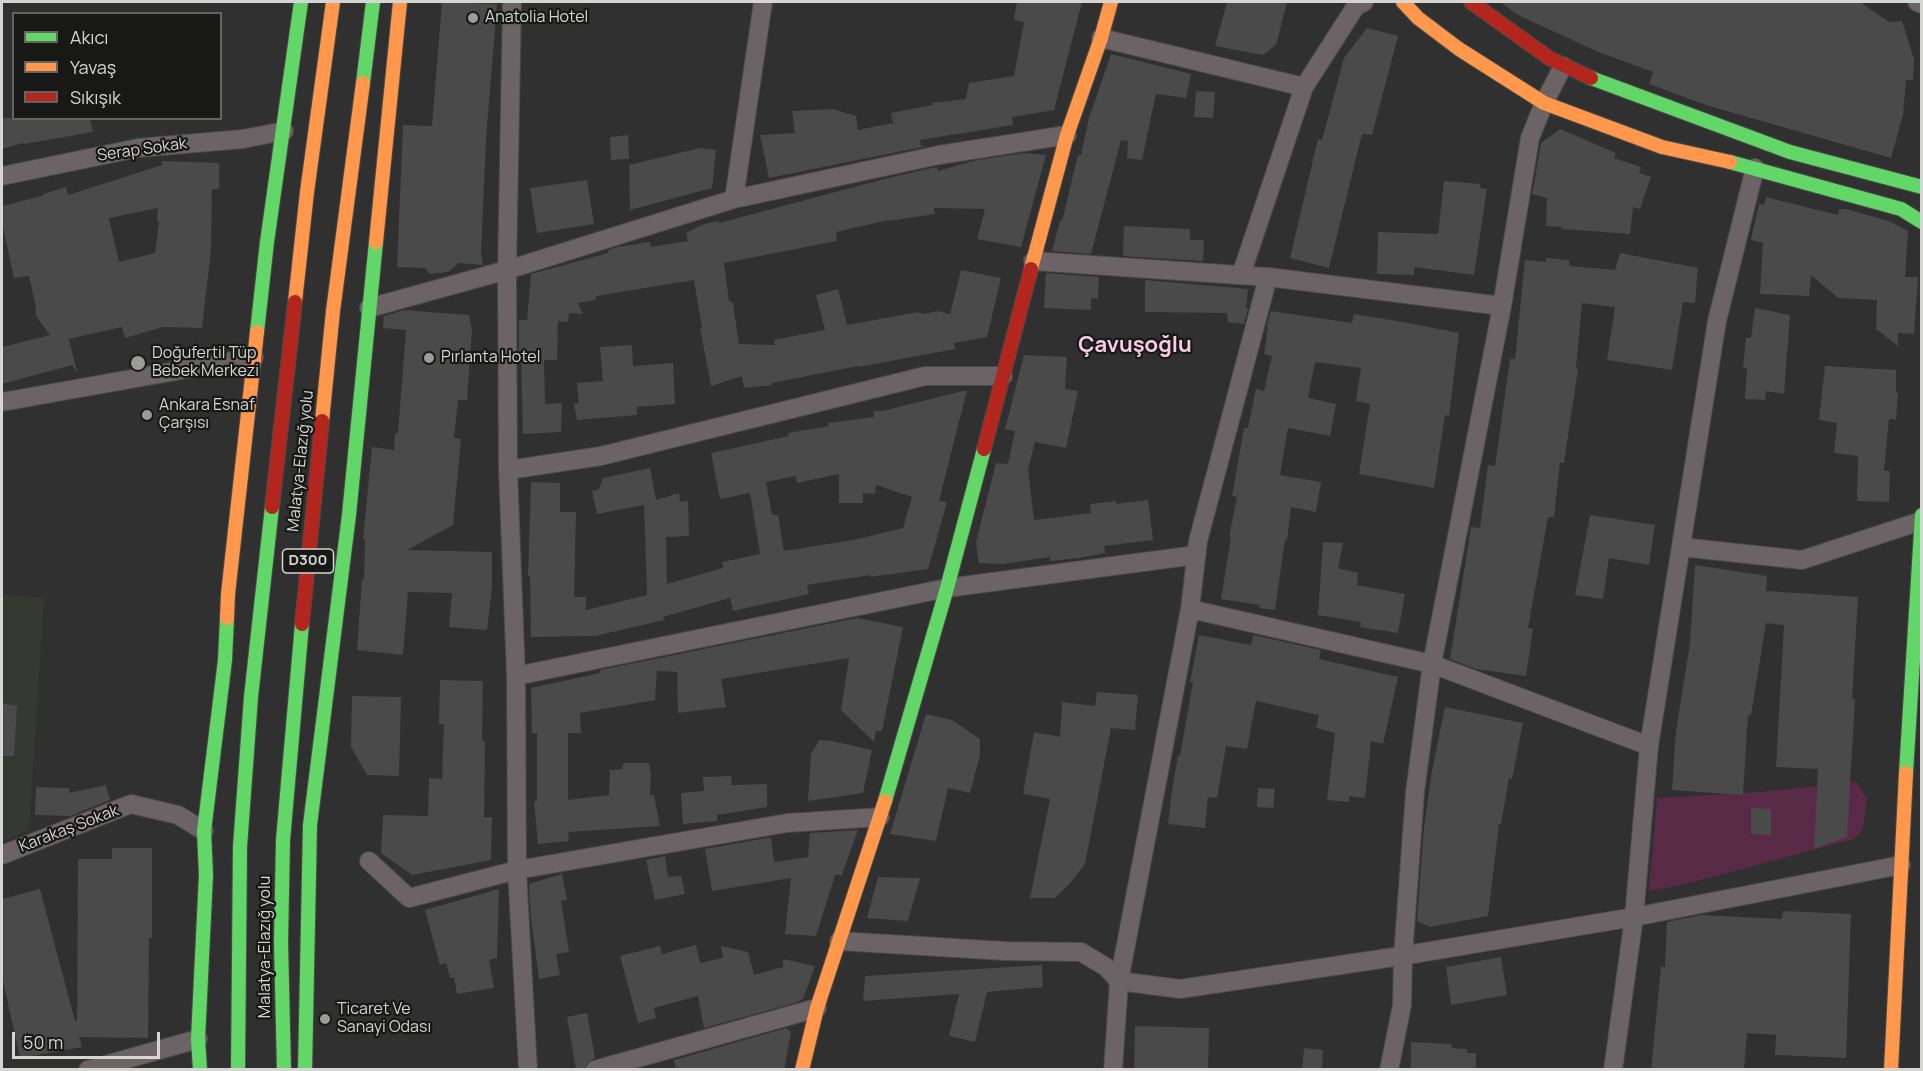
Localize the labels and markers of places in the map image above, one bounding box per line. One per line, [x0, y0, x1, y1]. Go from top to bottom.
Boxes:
place label: Anatolia Hotel [485, 8, 588, 28]
marker: Anatolia Hotel [466, 11, 480, 25]
place label: Doğufertil Tüp Bebek Merkezi [152, 344, 259, 382]
place label: Pırlanta Hotel [441, 348, 540, 368]
marker: Pırlanta Hotel [422, 351, 436, 365]
marker: Doğufertil Tüp Bebek Merkezi [129, 354, 147, 372]
place label: Ankara Esnaf Çarşısı [159, 396, 255, 434]
marker: Ankara Esnaf Çarşısı [140, 408, 154, 422]
place label: Ticaret Ve Sanayi Odası [337, 1000, 431, 1038]
marker: Ticaret Ve Sanayi Odası [318, 1012, 332, 1026]

